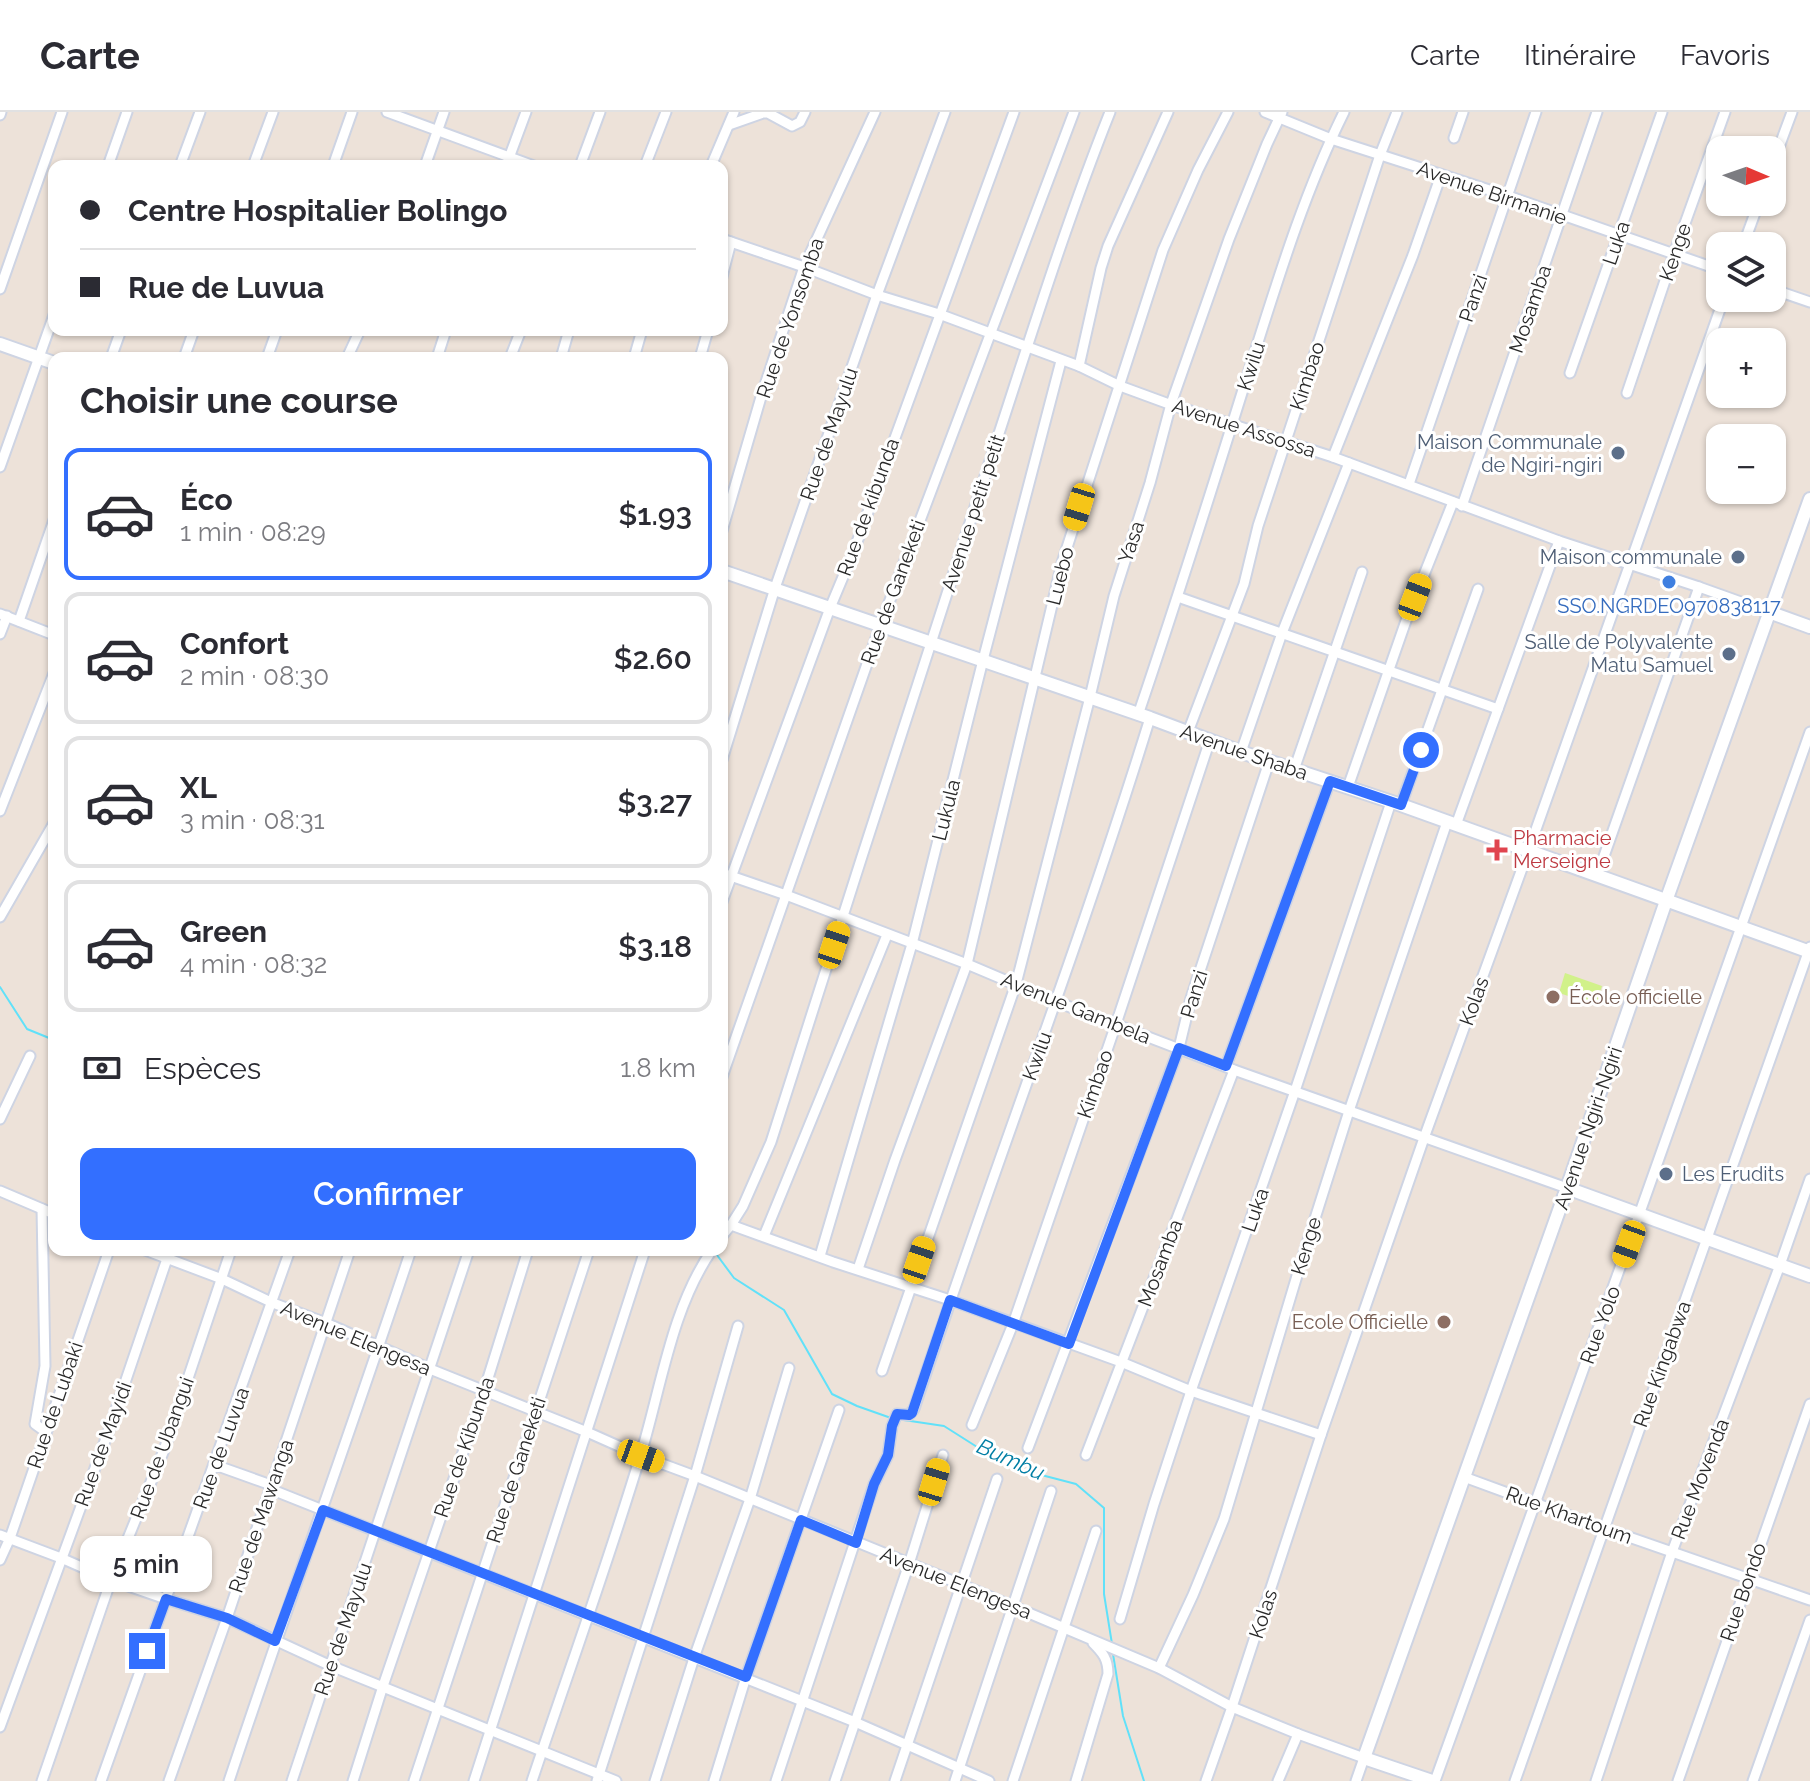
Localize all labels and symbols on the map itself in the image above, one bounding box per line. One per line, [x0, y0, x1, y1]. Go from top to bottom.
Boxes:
north arrow [1706, 136, 1786, 216]
street label: Avenue Birmanie [1414, 156, 1570, 230]
street label: Luka [1597, 218, 1635, 268]
street label: Kenge [1654, 220, 1696, 284]
street label: Rue de Yonsomba [751, 235, 829, 401]
street label: Mosamba [1504, 262, 1556, 356]
street label: Panzi [1454, 271, 1492, 325]
street label: Kwilu [1232, 338, 1270, 394]
street label: Kimbao [1285, 339, 1329, 413]
street label: Rue de Mayulu [795, 364, 863, 504]
street label: Avenue Assossa [1169, 393, 1319, 463]
place label: Maison Communale de Ngiri-ngiri [1417, 430, 1602, 477]
street label: Avenue petit petit [936, 431, 1010, 595]
street label: Rue de kibunda [832, 435, 904, 579]
marker: Maison Communale de Ngiri-ngiri [1609, 444, 1627, 462]
car [1061, 481, 1097, 533]
street label: Rue de Ganeketi [856, 516, 930, 668]
street label: Yasa [1113, 518, 1149, 566]
street label: Luebo [1041, 544, 1079, 608]
place label: Maison communale [1540, 545, 1722, 569]
marker: Maison communale [1729, 548, 1747, 566]
car [1395, 570, 1435, 624]
marker: SSO.NGRDEO970838117 [1660, 573, 1678, 591]
place label: SSO.NGRDEO970838117 [1557, 594, 1781, 618]
place label: Salle de Polyvalente Matu Samuel [1525, 630, 1714, 677]
marker: Salle de Polyvalente Matu Samuel [1720, 645, 1738, 663]
street label: Avenue Shaba [1177, 719, 1311, 785]
route start [1403, 732, 1439, 768]
street label: Lukula [927, 777, 965, 843]
place label: Pharmacie Merseigne [1513, 826, 1612, 873]
marker: Pharmacie Merseigne [1488, 841, 1506, 859]
car [815, 918, 853, 972]
street label: Avenue Gambela [998, 967, 1154, 1049]
street label: Panzi [1175, 967, 1213, 1021]
street label: Kolas [1454, 973, 1494, 1029]
place label: École officielle [1569, 985, 1702, 1009]
marker: École officielle [1544, 988, 1562, 1006]
street label: Kwilu [1017, 1028, 1057, 1084]
street label: Avenue Ngiri-Ngiri [1549, 1043, 1627, 1213]
street label: Kimbao [1072, 1047, 1118, 1121]
place label: Les Erudits [1682, 1162, 1784, 1186]
marker: Les Erudits [1657, 1165, 1675, 1183]
street label: Luka [1236, 1185, 1274, 1235]
street label: Kenge [1286, 1214, 1326, 1278]
street label: Mosamba [1132, 1216, 1188, 1310]
car [1610, 1217, 1648, 1271]
car [900, 1233, 938, 1287]
street label: Rue Yolo [1575, 1283, 1625, 1367]
street label: Avenue Elengesa [277, 1296, 435, 1380]
street label: Rue Kingabwa [1628, 1298, 1696, 1430]
place label: Ecole Officielle [1292, 1310, 1428, 1334]
marker: Ecole Officielle [1435, 1313, 1453, 1331]
street label: Rue de Lubaki [22, 1338, 88, 1472]
street label: Rue de Kibunda [429, 1373, 499, 1521]
street label: Rue de Ubangui [125, 1374, 199, 1522]
street label: Rue de Mayidi [69, 1378, 137, 1510]
street label: Rue de Luvua [188, 1384, 254, 1512]
street label: Rue de Ganeketi [481, 1394, 551, 1546]
street label: Rue Movenda [1666, 1415, 1734, 1543]
water label: Bumbu [973, 1433, 1049, 1485]
street label: Rue de Mawanga [223, 1436, 299, 1596]
car [614, 1437, 668, 1475]
car [916, 1456, 952, 1508]
street label: Rue Khartoum [1503, 1481, 1635, 1549]
callout: 5 min [81, 1535, 213, 1591]
street label: Rue Bondo [1715, 1539, 1771, 1645]
street label: Avenue Elengesa [877, 1542, 1035, 1624]
street label: Rue de Mayulu [309, 1559, 377, 1699]
street label: Kolas [1244, 1586, 1282, 1642]
route end [129, 1633, 165, 1669]

